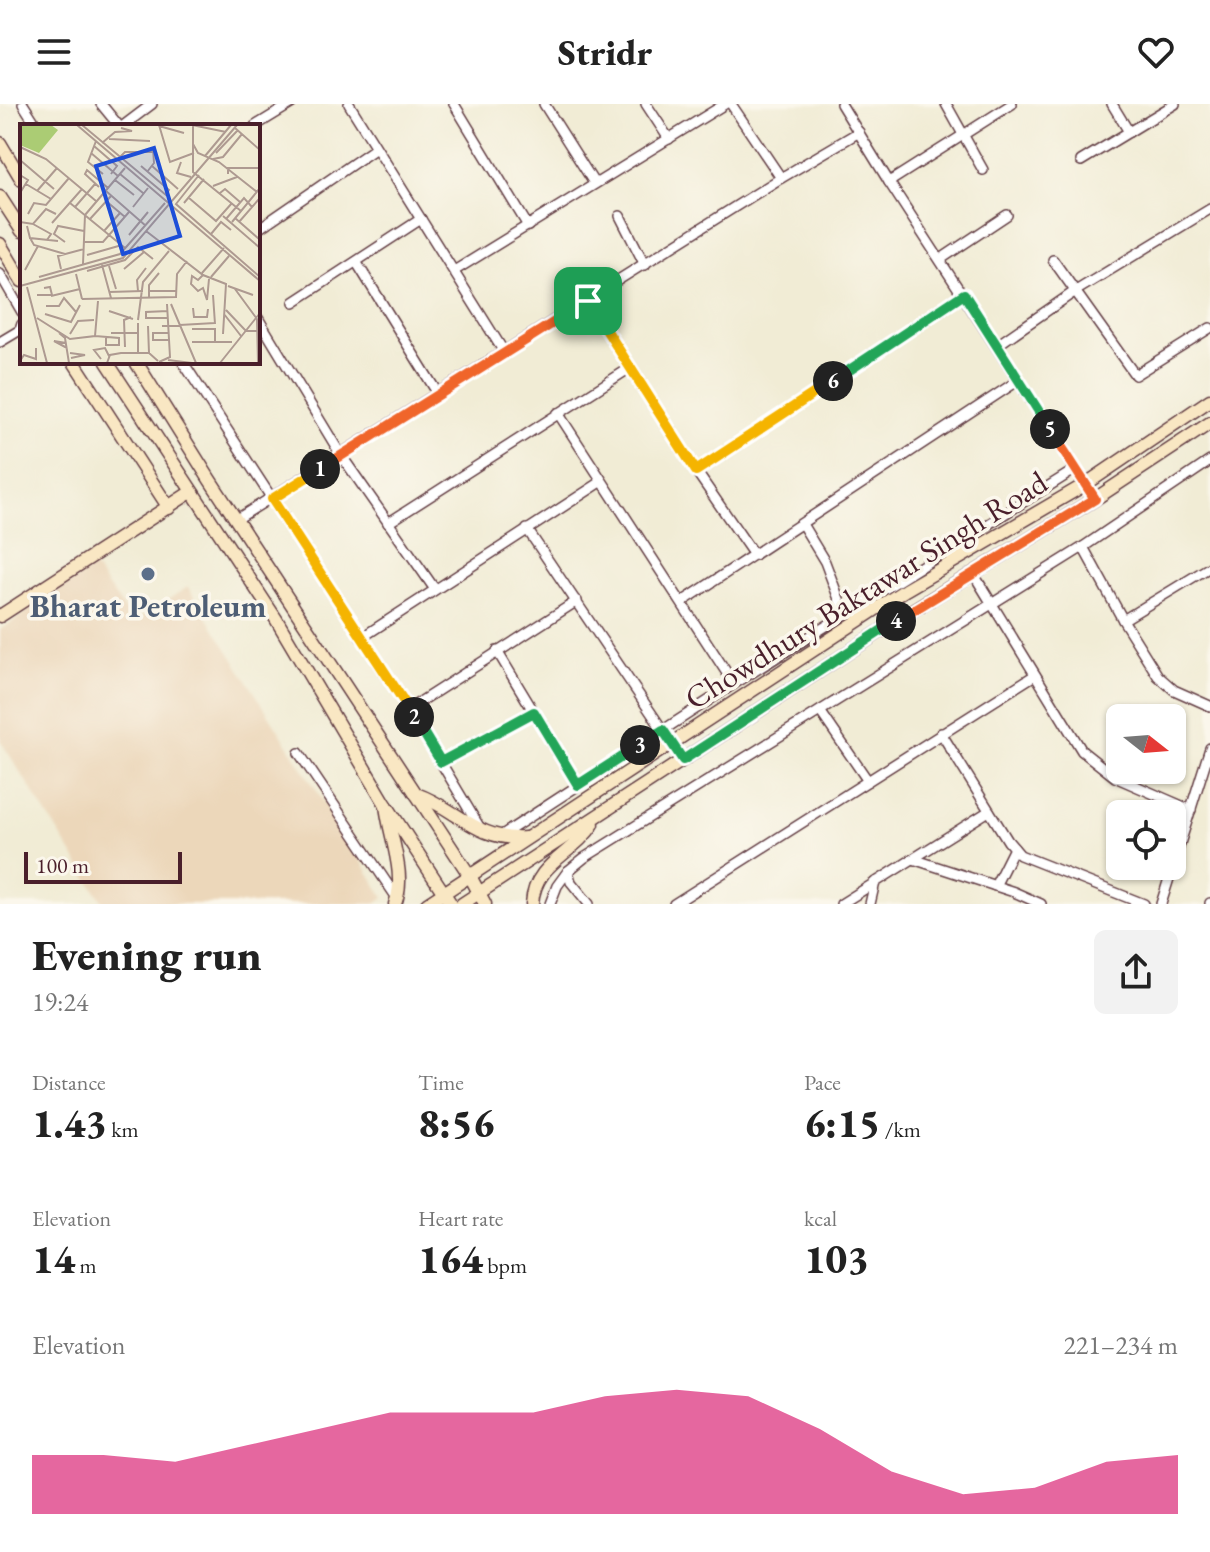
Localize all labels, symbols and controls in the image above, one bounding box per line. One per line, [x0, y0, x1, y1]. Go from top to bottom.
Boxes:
text: Stridr [558, 29, 652, 76]
icon: menu [32, 30, 76, 74]
icon: heart [1134, 30, 1178, 74]
inset map [20, 124, 260, 364]
pin [554, 267, 622, 335]
icon: arrive [566, 279, 610, 323]
pin: 6 [813, 361, 853, 401]
text: 6 [827, 366, 839, 395]
pin: 5 [1030, 409, 1070, 449]
text: 5 [1044, 414, 1056, 443]
pin: 1 [300, 449, 340, 489]
text: 1 [314, 454, 326, 483]
street label: Chowdhury Baktawar Singh Road [677, 461, 1056, 719]
marker: Bharat Petroleum [139, 565, 157, 583]
place label: Bharat Petroleum [30, 585, 266, 627]
pin: 4 [876, 601, 916, 641]
text: 4 [890, 606, 902, 635]
pin: 2 [394, 697, 434, 737]
text: 2 [408, 702, 420, 731]
north arrow [1106, 704, 1186, 784]
map controls [1106, 704, 1186, 880]
pin: 3 [620, 725, 660, 765]
text: 3 [634, 730, 646, 759]
button: locate [1106, 800, 1186, 880]
scale bar [24, 848, 182, 884]
text: 100 m [36, 851, 89, 880]
text: Evening run [32, 926, 262, 983]
button: share [1094, 930, 1178, 1014]
text: 19:24 [32, 985, 88, 1019]
text: Distance [32, 1068, 105, 1097]
text: Time [418, 1068, 464, 1097]
text: Pace [804, 1068, 841, 1097]
text: 1.43 [32, 1097, 107, 1149]
text: 8:56 [418, 1097, 494, 1149]
text: 6:15 [804, 1097, 880, 1149]
text: km [107, 1115, 139, 1144]
text: /km [880, 1115, 921, 1144]
text: Elevation [32, 1204, 111, 1233]
text: Heart rate [418, 1204, 503, 1233]
text: kcal [804, 1204, 837, 1233]
text: 14 [32, 1233, 75, 1285]
text: 164 [418, 1233, 483, 1285]
text: 103 [804, 1233, 869, 1285]
text: m [75, 1251, 97, 1280]
text: bpm [483, 1251, 527, 1280]
text: Elevation [32, 1328, 126, 1362]
text: 221–234 m [1063, 1328, 1178, 1362]

